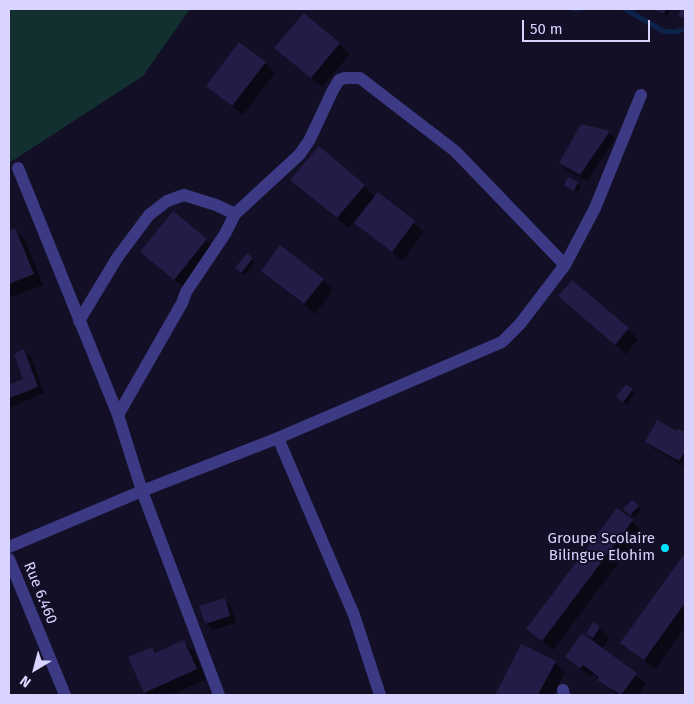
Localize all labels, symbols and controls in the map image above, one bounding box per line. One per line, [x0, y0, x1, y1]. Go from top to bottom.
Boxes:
scale bar [524, 10, 652, 42]
text: 50 m [530, 20, 563, 38]
place label: Groupe Scolaire Bilingue Elohim [548, 530, 655, 565]
marker: Groupe Scolaire Bilingue Elohim [659, 542, 671, 554]
street label: Rue 6.460 [19, 559, 61, 627]
north arrow [10, 644, 60, 694]
text: N [17, 672, 35, 691]

